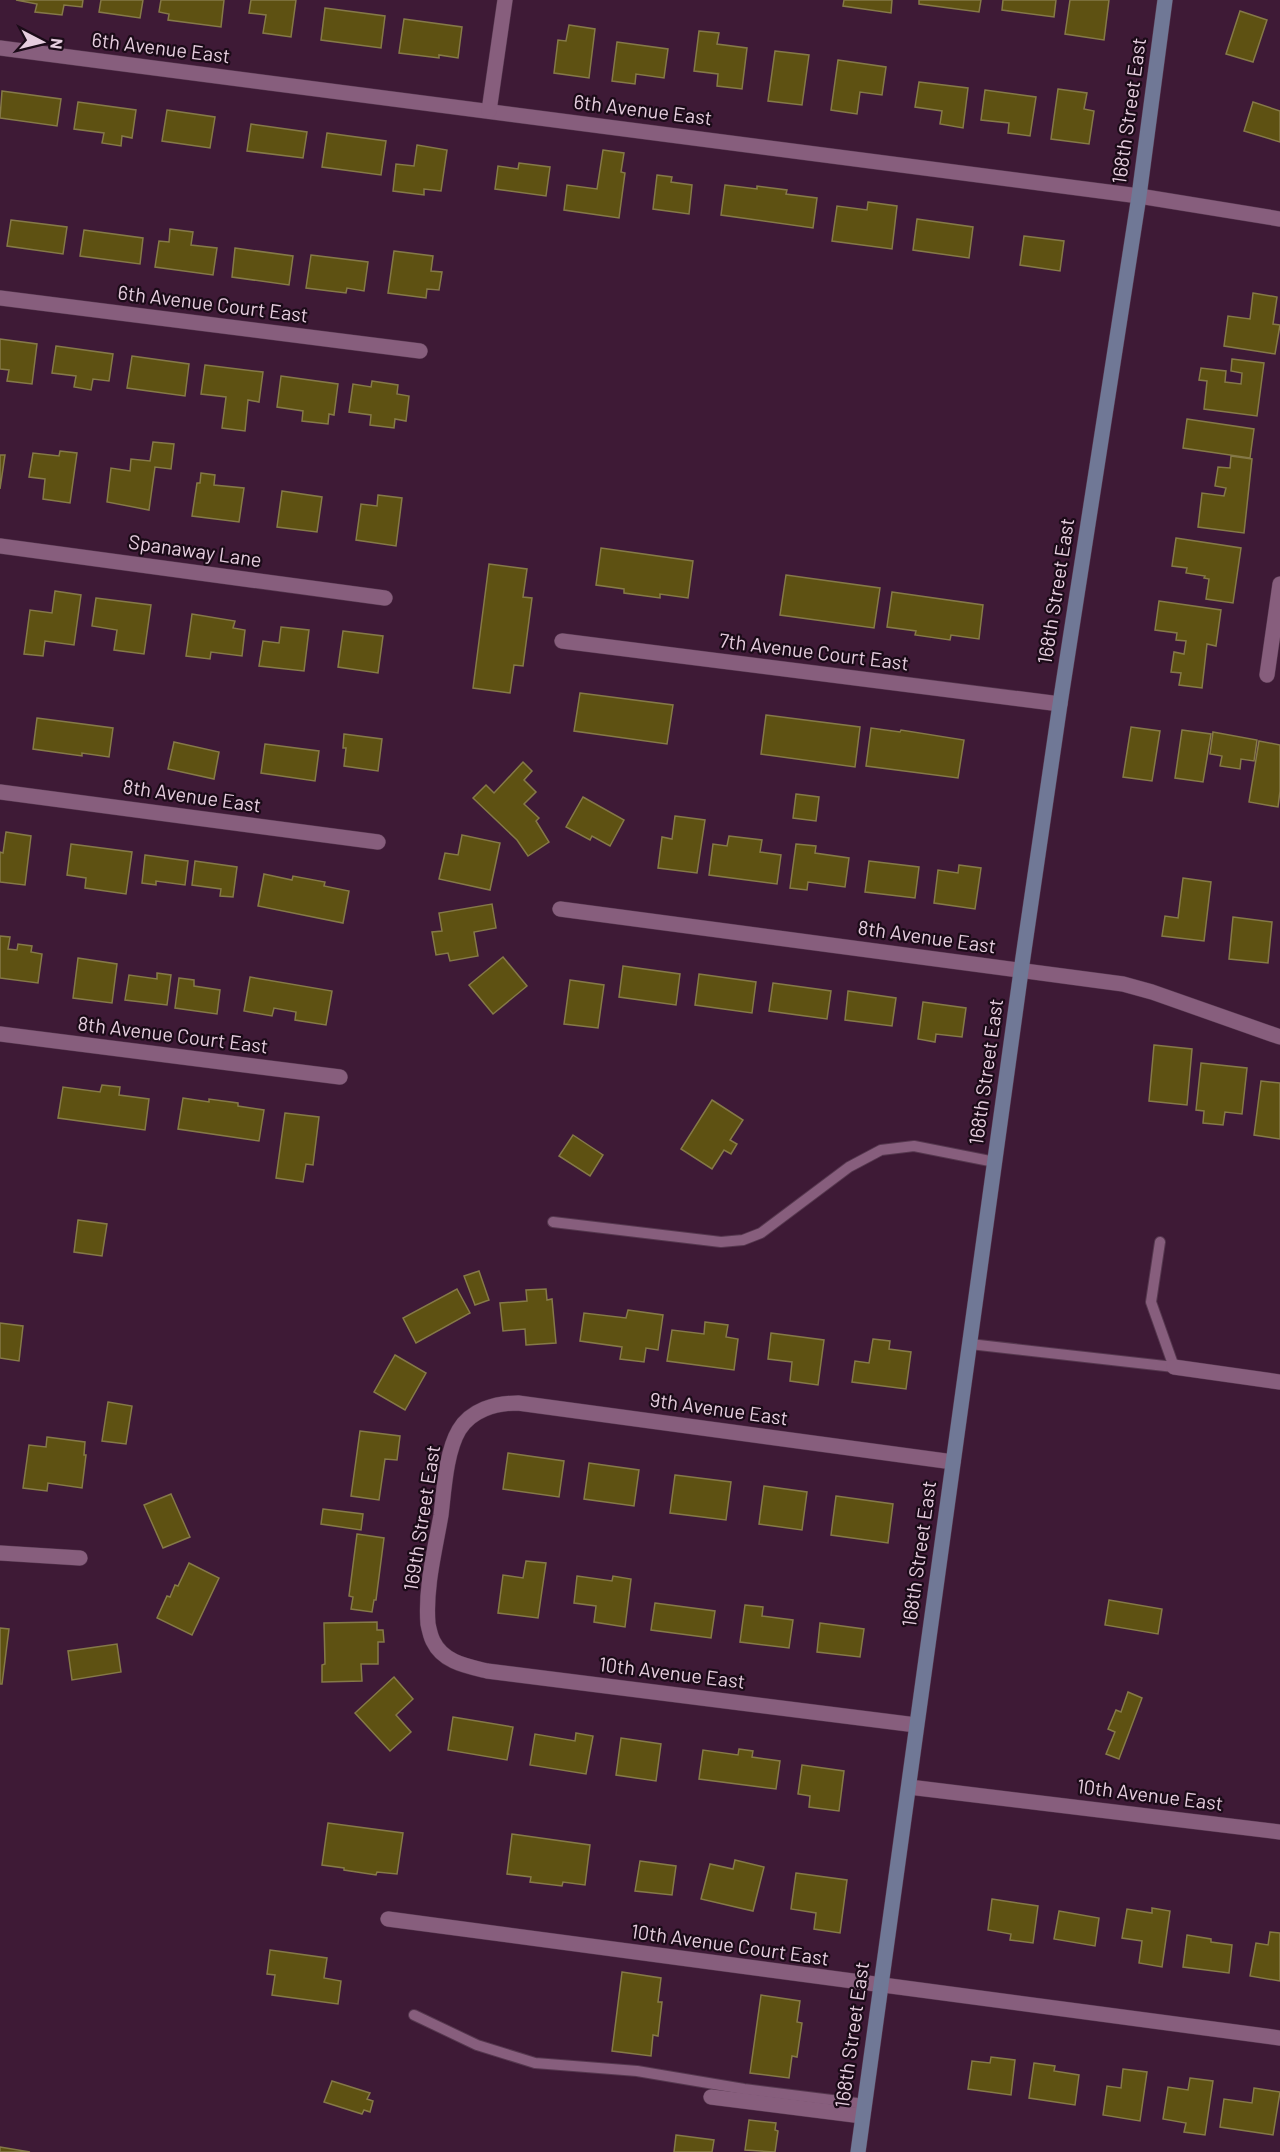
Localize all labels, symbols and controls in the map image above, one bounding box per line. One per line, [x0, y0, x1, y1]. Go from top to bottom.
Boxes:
north arrow [12, 12, 72, 72]
street label: 6th Avenue East [91, 27, 232, 67]
street label: 168th Street East [1106, 36, 1150, 186]
text: N [47, 37, 67, 50]
street label: 6th Avenue East [573, 89, 714, 129]
street label: 6th Avenue Court East [117, 279, 310, 327]
street label: 168th Street East [1032, 516, 1078, 666]
street label: Spanaway Lane [127, 529, 263, 571]
street label: 7th Avenue Court East [718, 627, 910, 675]
street label: 8th Avenue East [122, 773, 263, 817]
street label: 8th Avenue East [857, 914, 998, 958]
street label: 168th Street East [963, 997, 1007, 1147]
street label: 8th Avenue Court East [76, 1010, 270, 1058]
street label: 9th Avenue East [649, 1386, 790, 1430]
street label: 169th Street East [398, 1443, 444, 1593]
street label: 168th Street East [896, 1479, 940, 1629]
street label: 10th Avenue East [598, 1651, 747, 1693]
street label: 10th Avenue East [1076, 1773, 1225, 1815]
street label: 10th Avenue Court East [630, 1918, 831, 1970]
street label: 168th Street East [829, 1960, 873, 2110]

